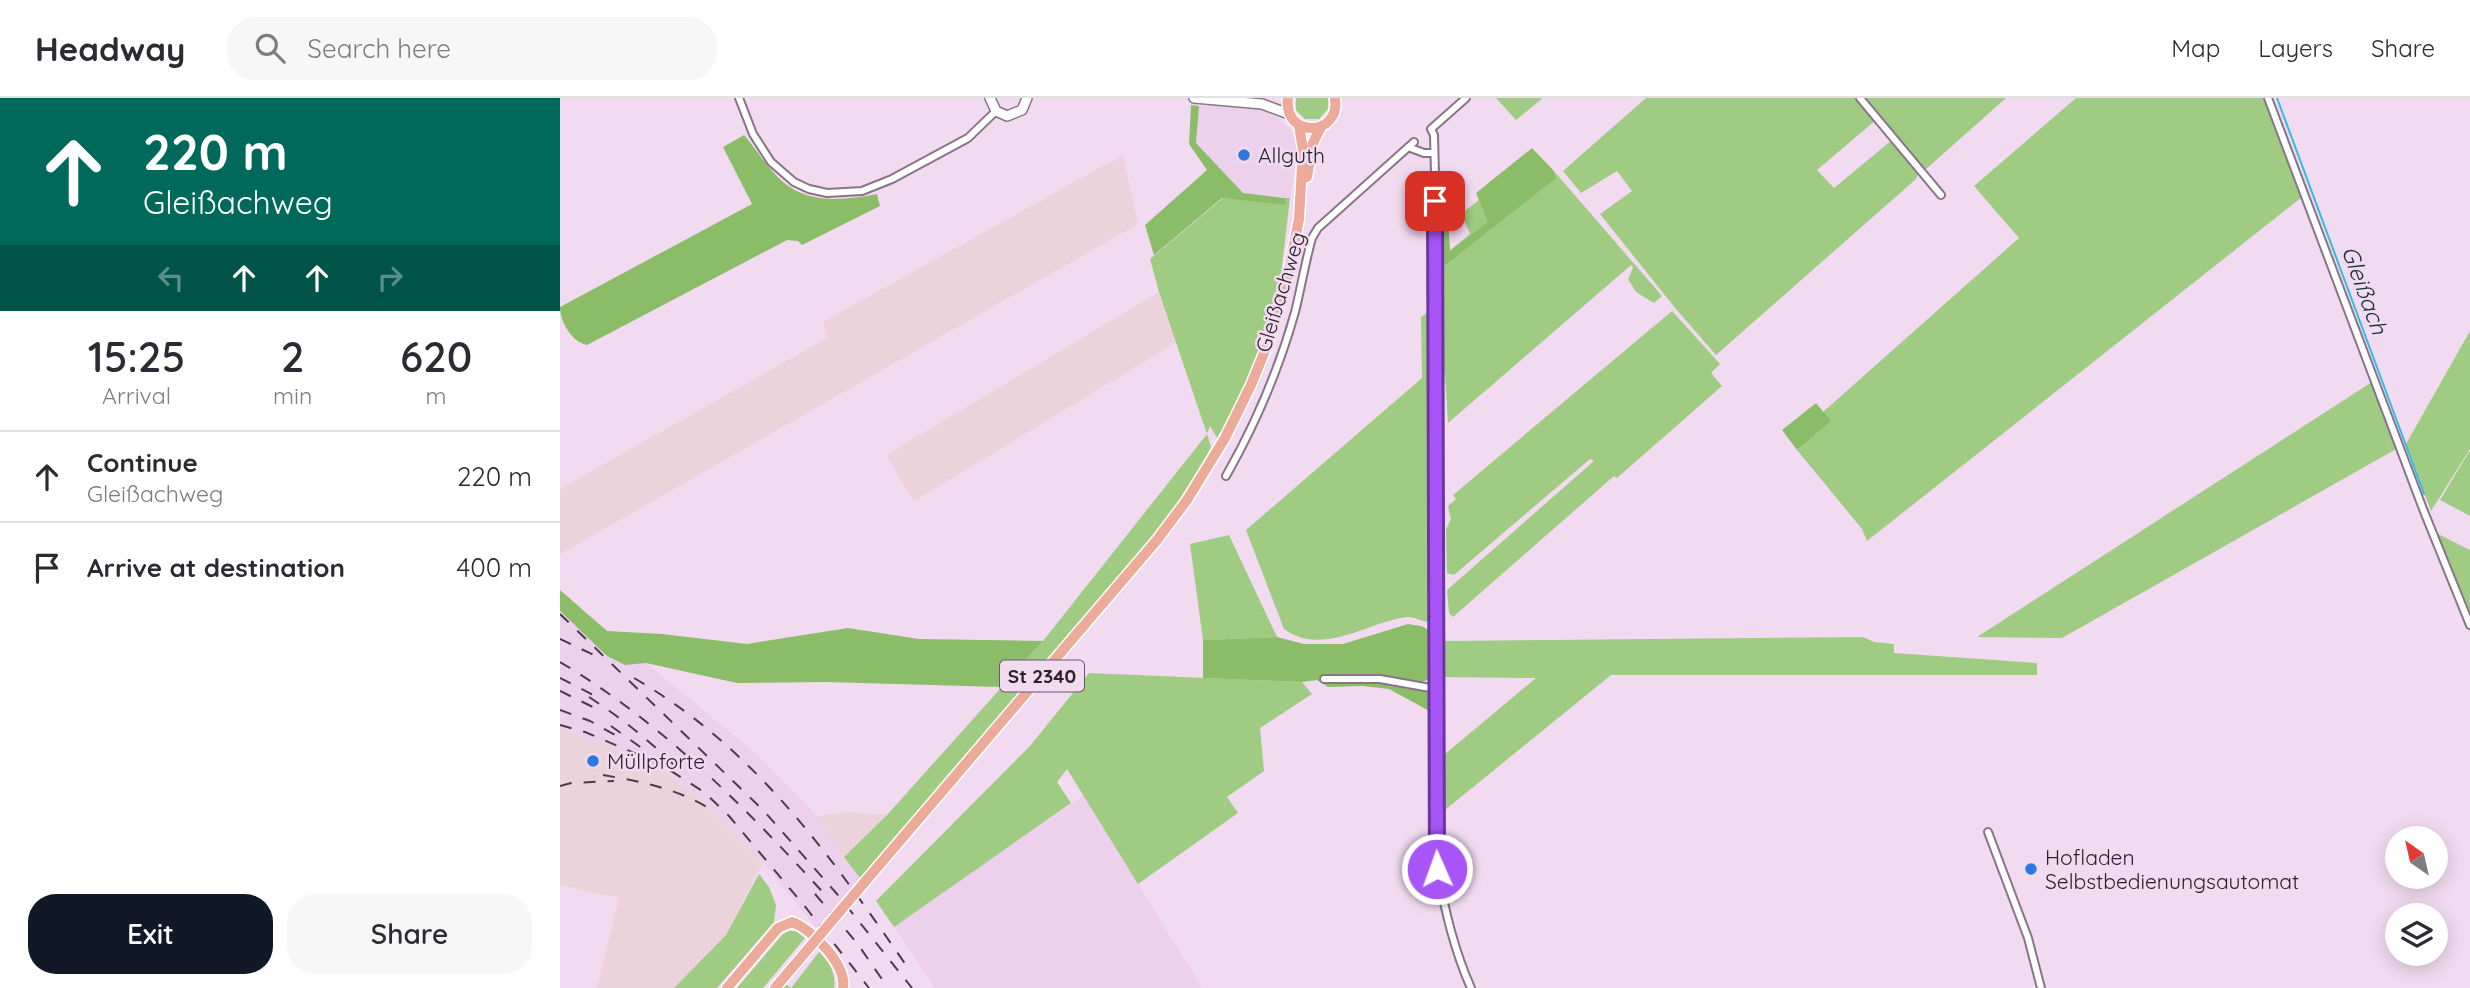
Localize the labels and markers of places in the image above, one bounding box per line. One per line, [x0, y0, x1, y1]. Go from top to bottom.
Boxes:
place label: Allguth [1258, 142, 1325, 168]
marker: Allguth [1236, 147, 1252, 163]
pin [1405, 171, 1465, 231]
place label: Müllpforte [607, 748, 705, 774]
marker: Müllpforte [585, 753, 601, 769]
place label: Hofladen Selbstbedienungsautomat [2045, 844, 2299, 894]
marker: Hofladen Selbstbedienungsautomat [2023, 861, 2039, 877]

